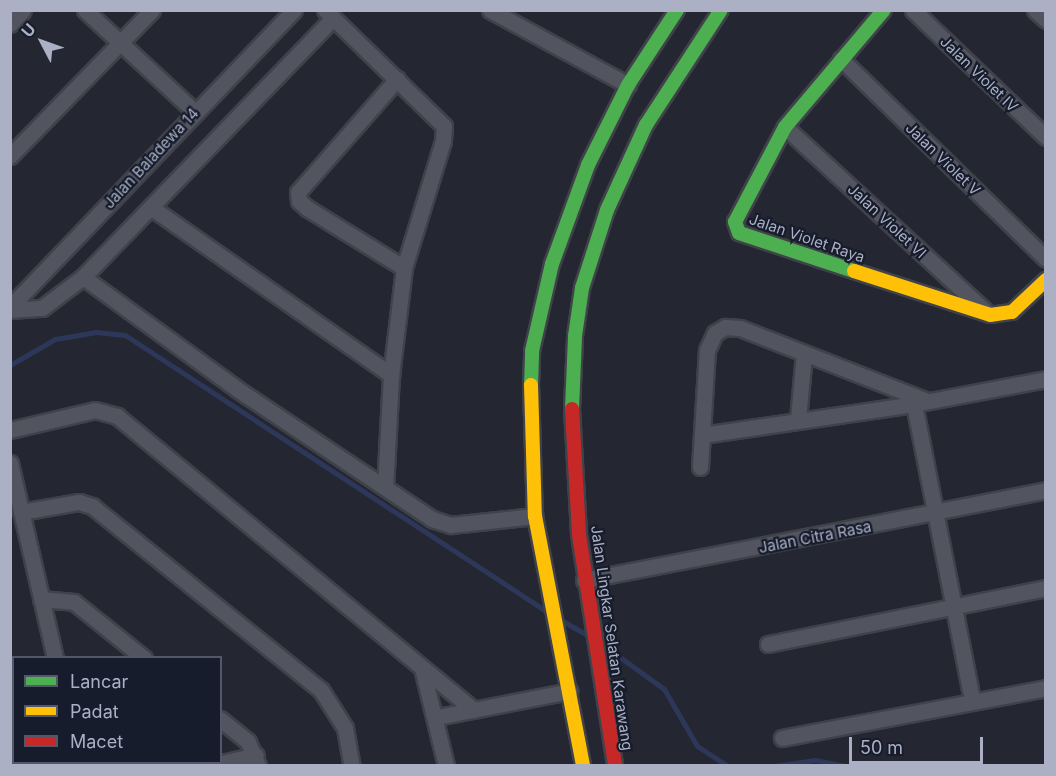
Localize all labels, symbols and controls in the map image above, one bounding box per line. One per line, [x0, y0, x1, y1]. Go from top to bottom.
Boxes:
north arrow [12, 12, 72, 72]
text: U [17, 19, 40, 41]
street label: Jalan Violet IV [936, 32, 1022, 116]
street label: Jalan Baladewa 14 [100, 104, 202, 212]
street label: Jalan Violet V [902, 119, 984, 199]
street label: Jalan Violet VI [844, 180, 930, 262]
street label: Jalan Violet Raya [747, 210, 867, 266]
street label: Jalan Citra Rasa [757, 517, 873, 557]
street label: Jalan Lingkar Selatan Karawang [587, 524, 637, 752]
legend [12, 656, 222, 764]
text: Lancar [70, 671, 128, 692]
text: Padat [70, 701, 119, 722]
scale bar [852, 725, 986, 763]
text: Macet [70, 731, 123, 752]
text: 50 m [860, 737, 903, 758]

